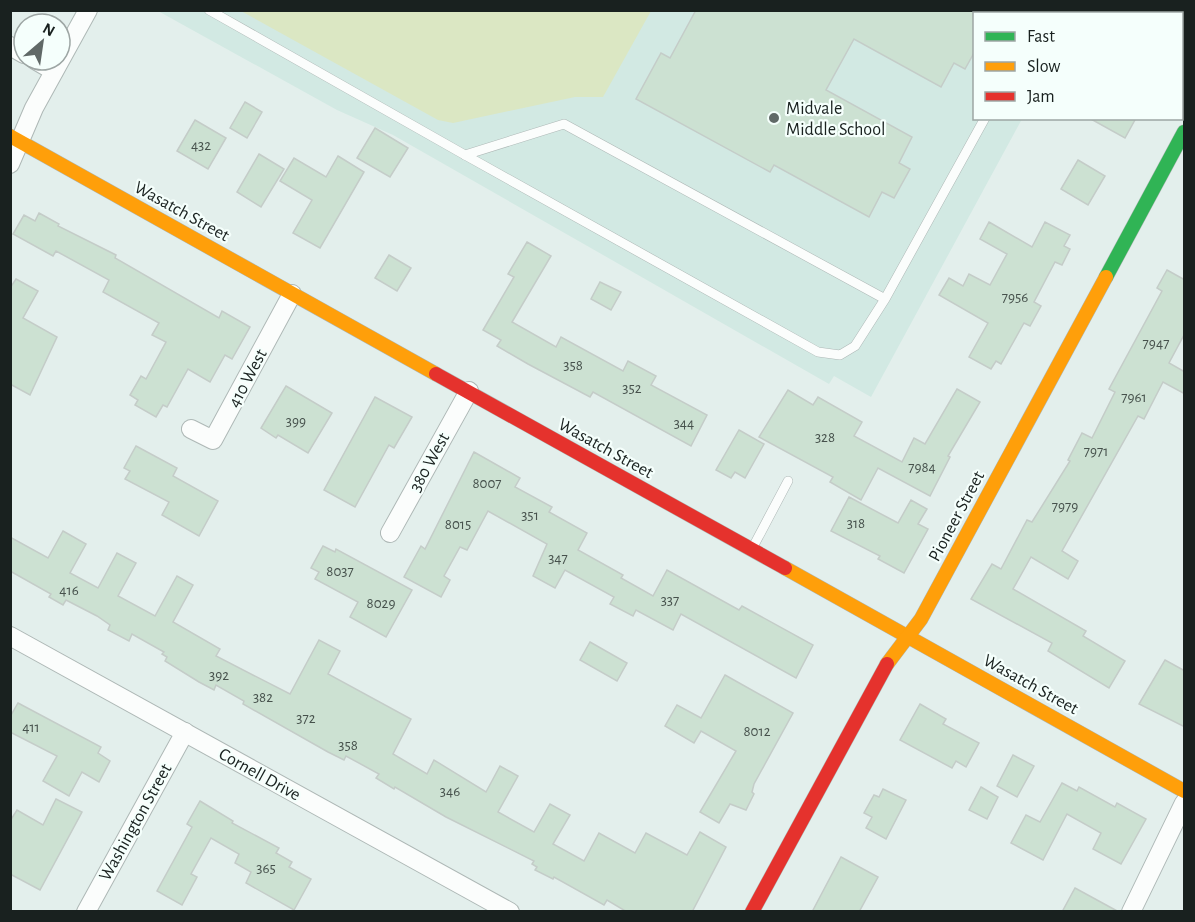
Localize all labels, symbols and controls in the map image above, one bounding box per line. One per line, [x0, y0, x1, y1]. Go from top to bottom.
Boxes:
north arrow [12, 12, 72, 72]
legend [973, 12, 1183, 120]
text: N [40, 20, 58, 39]
text: Fast [1027, 28, 1055, 46]
text: Slow [1027, 58, 1060, 76]
text: Jam [1027, 88, 1055, 106]
place label: Midvale Middle School [786, 100, 885, 139]
marker: Midvale Middle School [767, 111, 781, 125]
house number: 432 [191, 138, 211, 153]
street label: Wasatch Street [131, 178, 232, 245]
house number: 7956 [1002, 290, 1028, 305]
house number: 7947 [1143, 336, 1169, 351]
street label: 410 West [225, 346, 271, 411]
house number: 358 [563, 358, 583, 373]
house number: 352 [622, 381, 642, 396]
house number: 7961 [1121, 390, 1147, 405]
house number: 399 [286, 414, 306, 429]
street label: Wasatch Street [555, 415, 656, 482]
house number: 344 [674, 416, 694, 431]
street label: 380 West [406, 430, 453, 495]
house number: 328 [815, 430, 835, 445]
house number: 7971 [1084, 444, 1108, 459]
house number: 7984 [908, 460, 936, 475]
street label: Pioneer Street [926, 468, 988, 565]
house number: 8007 [472, 476, 502, 491]
house number: 7979 [1052, 499, 1078, 514]
house number: 351 [521, 508, 539, 523]
house number: 318 [847, 516, 865, 531]
house number: 8015 [445, 517, 471, 532]
house number: 347 [548, 551, 568, 566]
house number: 8037 [326, 564, 354, 579]
house number: 416 [59, 583, 79, 598]
house number: 337 [661, 593, 679, 608]
house number: 8029 [367, 596, 395, 611]
street label: Wasatch Street [980, 651, 1081, 718]
house number: 392 [209, 668, 229, 683]
house number: 382 [253, 690, 273, 705]
house number: 372 [296, 711, 316, 726]
house number: 411 [22, 720, 40, 735]
house number: 8012 [743, 724, 771, 739]
house number: 358 [338, 738, 358, 753]
street label: Cornell Drive [216, 745, 303, 805]
street label: Washington Street [96, 761, 176, 884]
house number: 346 [440, 784, 460, 799]
house number: 365 [256, 861, 276, 876]

